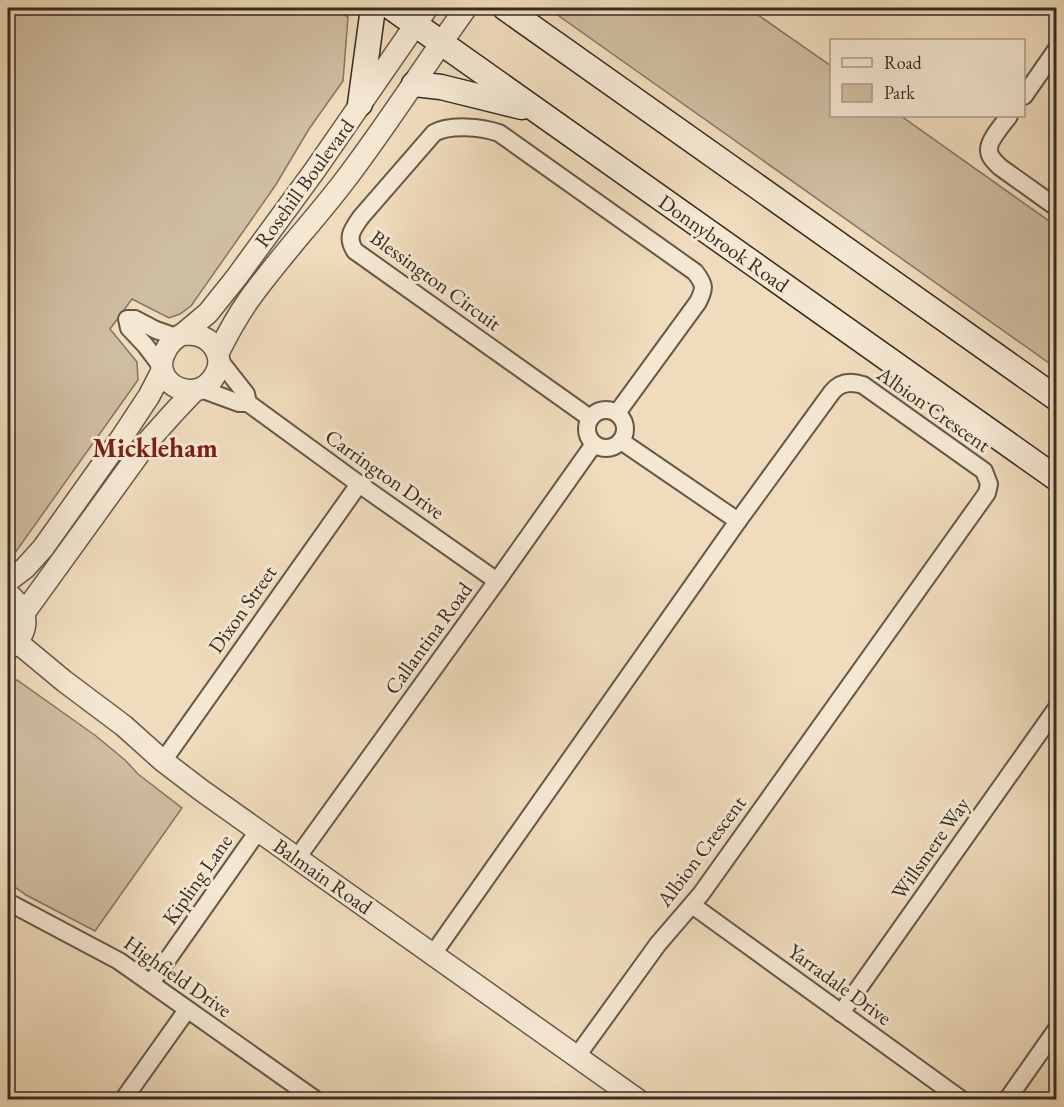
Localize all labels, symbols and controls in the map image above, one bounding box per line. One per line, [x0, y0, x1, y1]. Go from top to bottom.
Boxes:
legend [830, 39, 1025, 117]
text: Road [884, 51, 923, 74]
text: Park [884, 81, 915, 104]
street label: Rosehill Boulevard [248, 113, 360, 253]
street label: Donnybrook Road [654, 188, 795, 298]
street label: Blessington Circuit [365, 223, 507, 337]
street label: Albion Crescent [871, 359, 996, 458]
street label: Carrington Drive [320, 423, 450, 525]
district label: Mickleham [92, 430, 218, 465]
street label: Dixon Street [202, 559, 282, 658]
street label: Callantina Road [378, 576, 478, 699]
street label: Albion Crescent [650, 790, 752, 913]
street label: Willsmere Way [885, 791, 976, 905]
street label: Kipling Lane [156, 828, 238, 930]
street label: Balmain Road [268, 832, 378, 920]
street label: Highfield Drive [119, 929, 237, 1023]
street label: Yarradale Drive [783, 937, 897, 1031]

